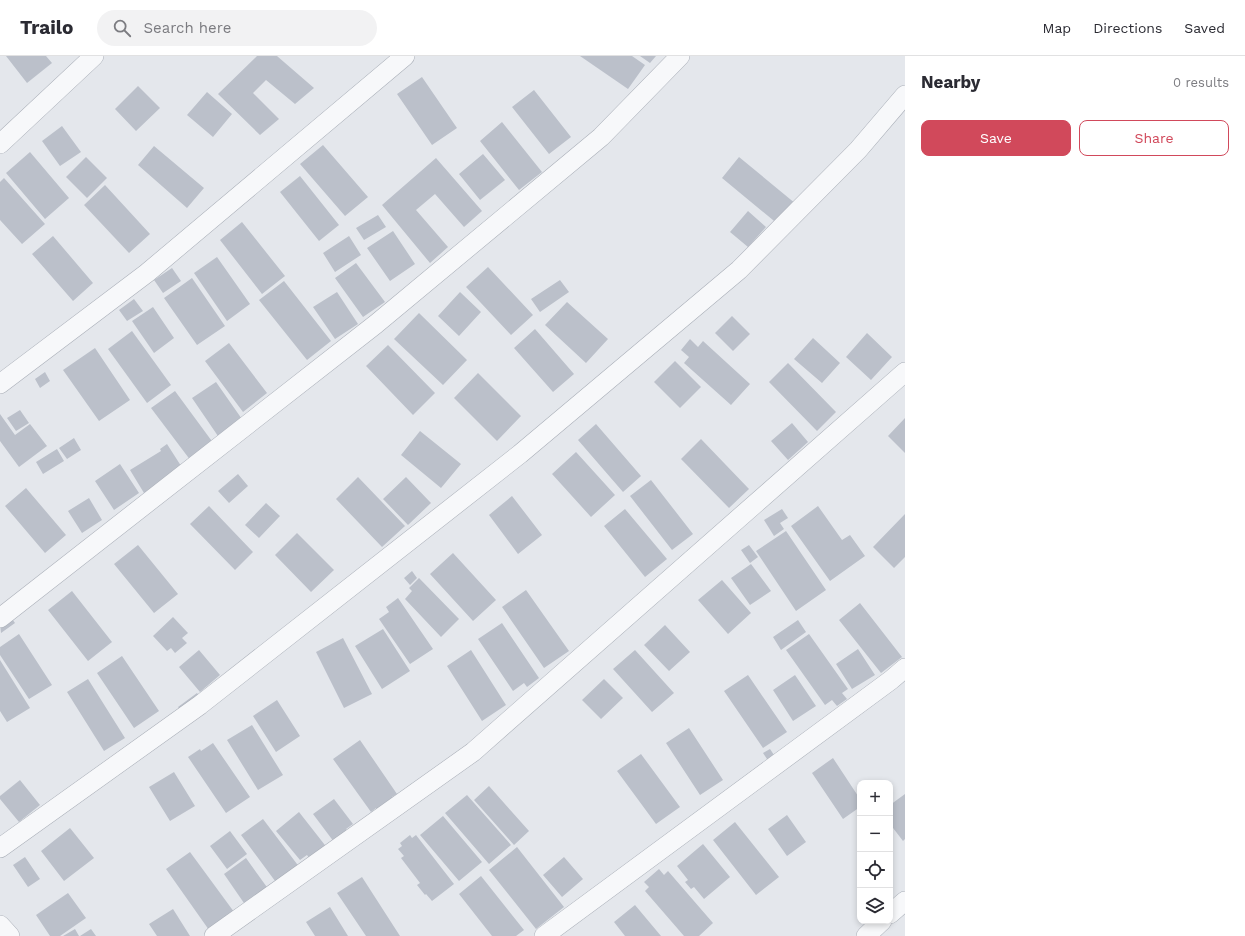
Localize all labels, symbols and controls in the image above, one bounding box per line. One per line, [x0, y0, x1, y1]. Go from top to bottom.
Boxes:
search box [97, 10, 377, 46]
text: Trailo [20, 16, 73, 39]
icon: search [111, 17, 133, 39]
text: Search here [143, 19, 231, 37]
text: Map [1043, 20, 1071, 36]
text: Directions [1093, 20, 1162, 36]
text: Saved [1184, 20, 1225, 36]
text: Nearby [921, 72, 980, 92]
text: 0 results [1173, 75, 1229, 90]
button: Save [921, 120, 1071, 156]
button: Share [1079, 120, 1229, 156]
map controls [857, 780, 893, 924]
button: + [857, 780, 893, 816]
button: − [857, 816, 893, 852]
button: locate [857, 852, 893, 888]
button: layers [857, 888, 893, 924]

